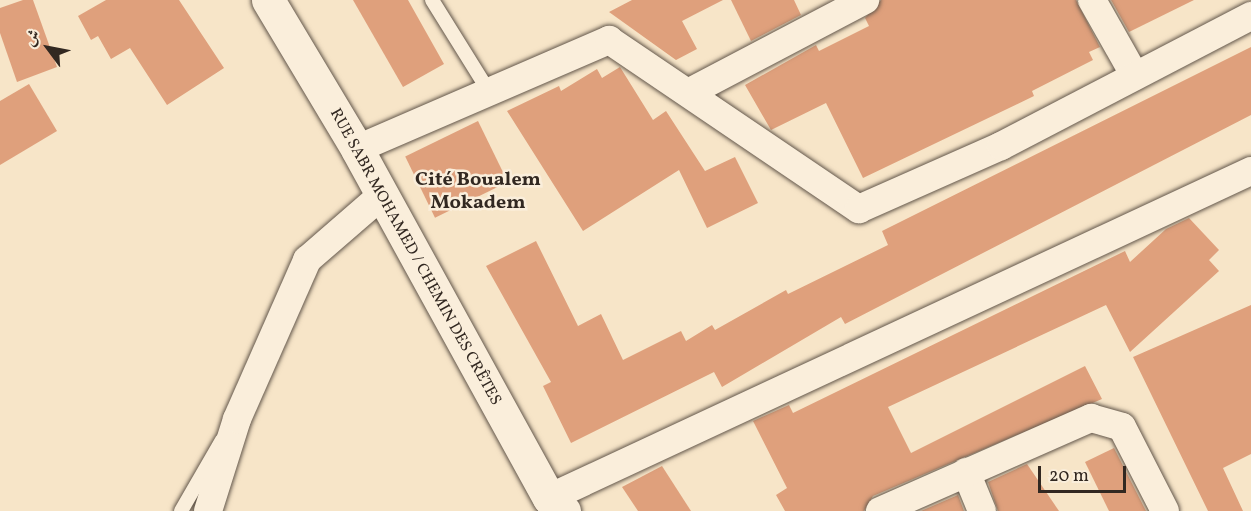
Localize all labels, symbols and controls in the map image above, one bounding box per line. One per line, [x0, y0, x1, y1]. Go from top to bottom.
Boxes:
north arrow [18, 18, 78, 78]
text: ش [19, 26, 46, 51]
street label: RUE SABR MOHAMED / CHEMIN DES CRÊTES [325, 105, 505, 409]
district label: Cité Boualem Mokadem [415, 169, 541, 216]
scale bar [1041, 454, 1130, 492]
text: 20 m [1049, 464, 1089, 489]

